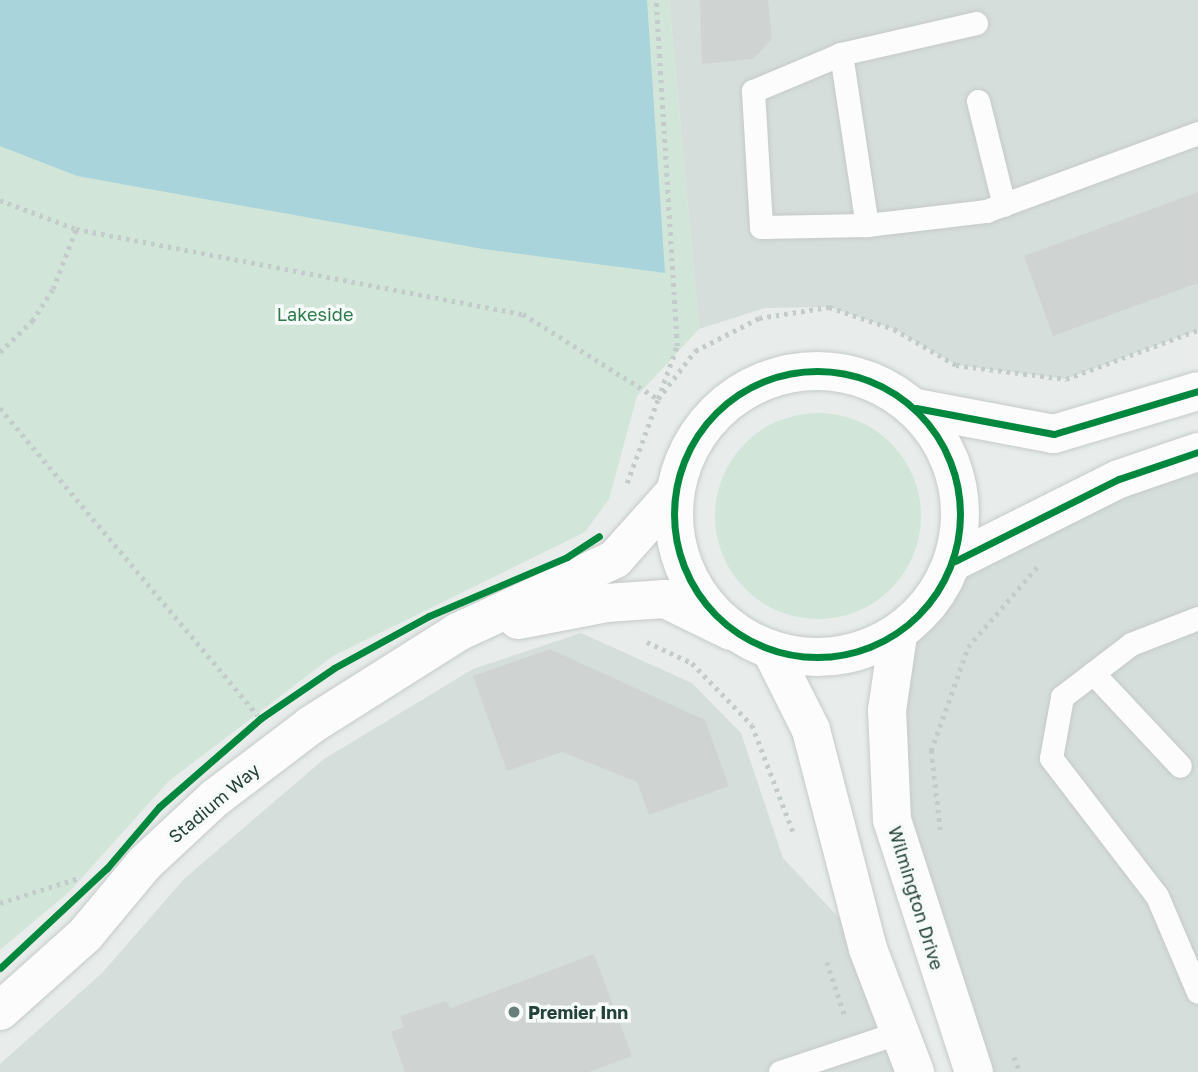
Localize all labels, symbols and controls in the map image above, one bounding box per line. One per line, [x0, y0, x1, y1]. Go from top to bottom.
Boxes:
park label: Lakeside [277, 303, 353, 325]
street label: Stadium Way [164, 759, 264, 847]
street label: Wilmington Drive [884, 824, 948, 972]
place label: Premier Inn [528, 1001, 628, 1023]
marker: Premier Inn [506, 1004, 522, 1020]

